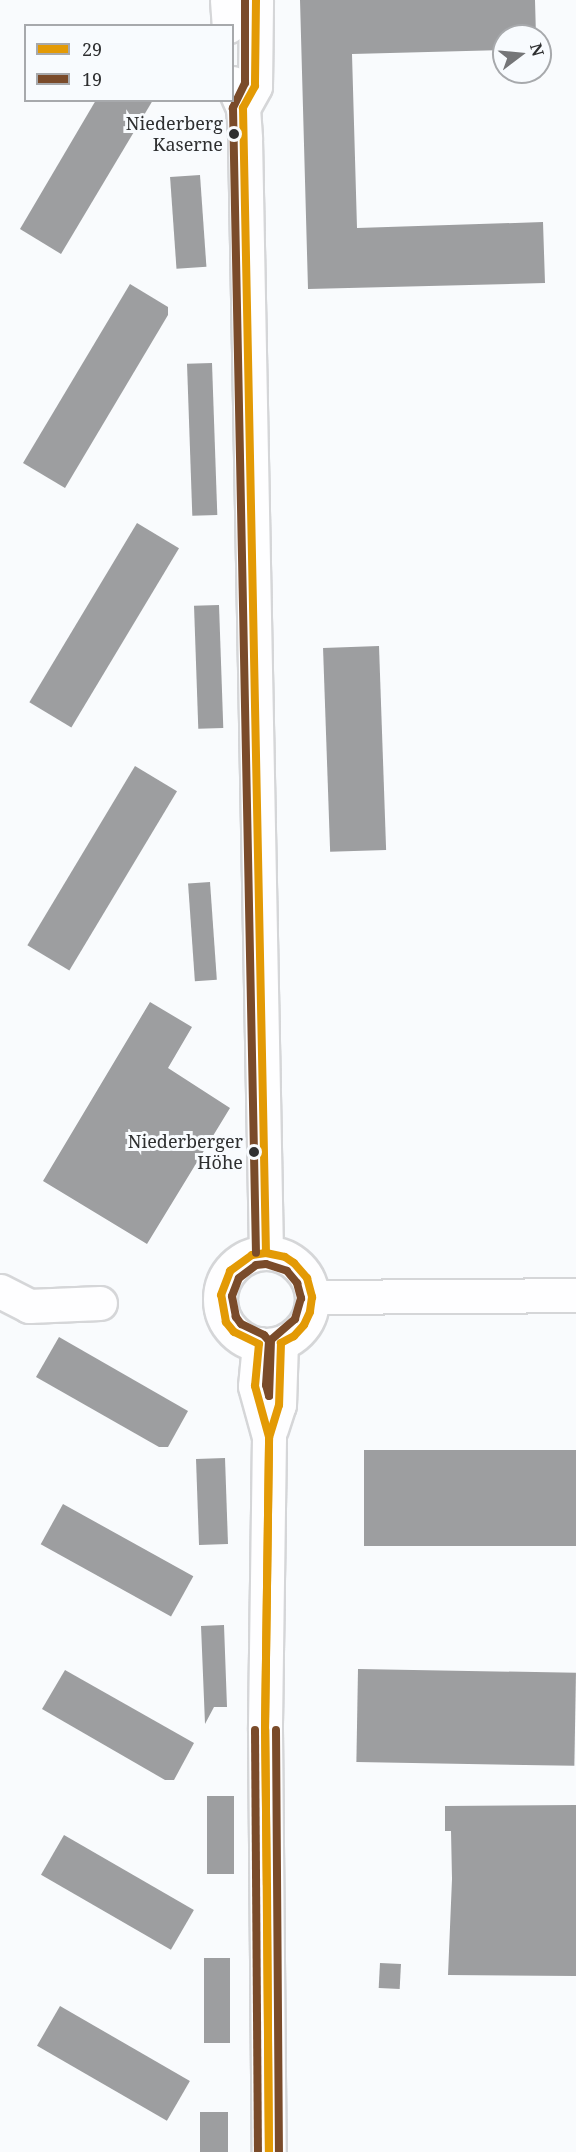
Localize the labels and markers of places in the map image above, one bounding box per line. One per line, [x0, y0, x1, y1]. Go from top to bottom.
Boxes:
place label: Niederberg Kaserne [126, 113, 223, 156]
marker: Niederberg Kaserne [228, 128, 240, 140]
place label: Niederberger Höhe [128, 1131, 243, 1174]
marker: Niederberger Höhe [248, 1146, 260, 1158]

